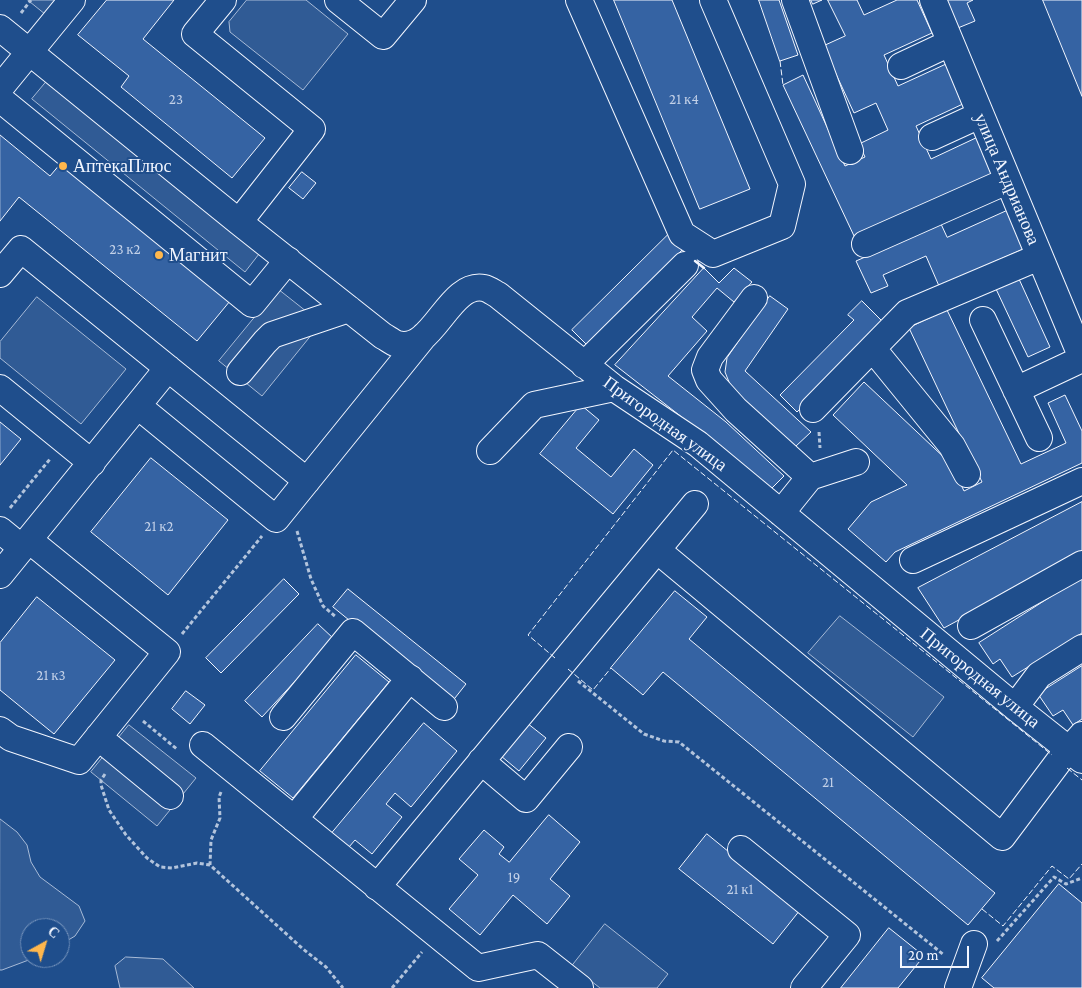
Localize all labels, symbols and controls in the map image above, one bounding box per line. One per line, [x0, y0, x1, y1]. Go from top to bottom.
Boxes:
house number: 23 [169, 90, 183, 108]
house number: 21 к4 [669, 90, 699, 108]
street label: улица Андрианова [969, 110, 1045, 248]
place label: АптекаПлюс [73, 155, 171, 177]
marker: АптекаПлюс [57, 160, 69, 172]
house number: 23 к2 [109, 240, 141, 258]
place label: Магнит [169, 244, 228, 266]
marker: Магнит [153, 249, 165, 261]
street label: Пригородная улица [599, 372, 731, 476]
house number: 21 к2 [144, 517, 174, 535]
street label: Пригородная улица [916, 623, 1044, 733]
house number: 21 к3 [36, 666, 66, 684]
house number: 21 [822, 773, 834, 791]
house number: 19 [508, 868, 520, 886]
house number: 21 к1 [726, 880, 754, 898]
north arrow [20, 918, 70, 968]
text: С [45, 923, 63, 942]
scale bar [902, 936, 971, 968]
text: 20 m [908, 947, 939, 963]

